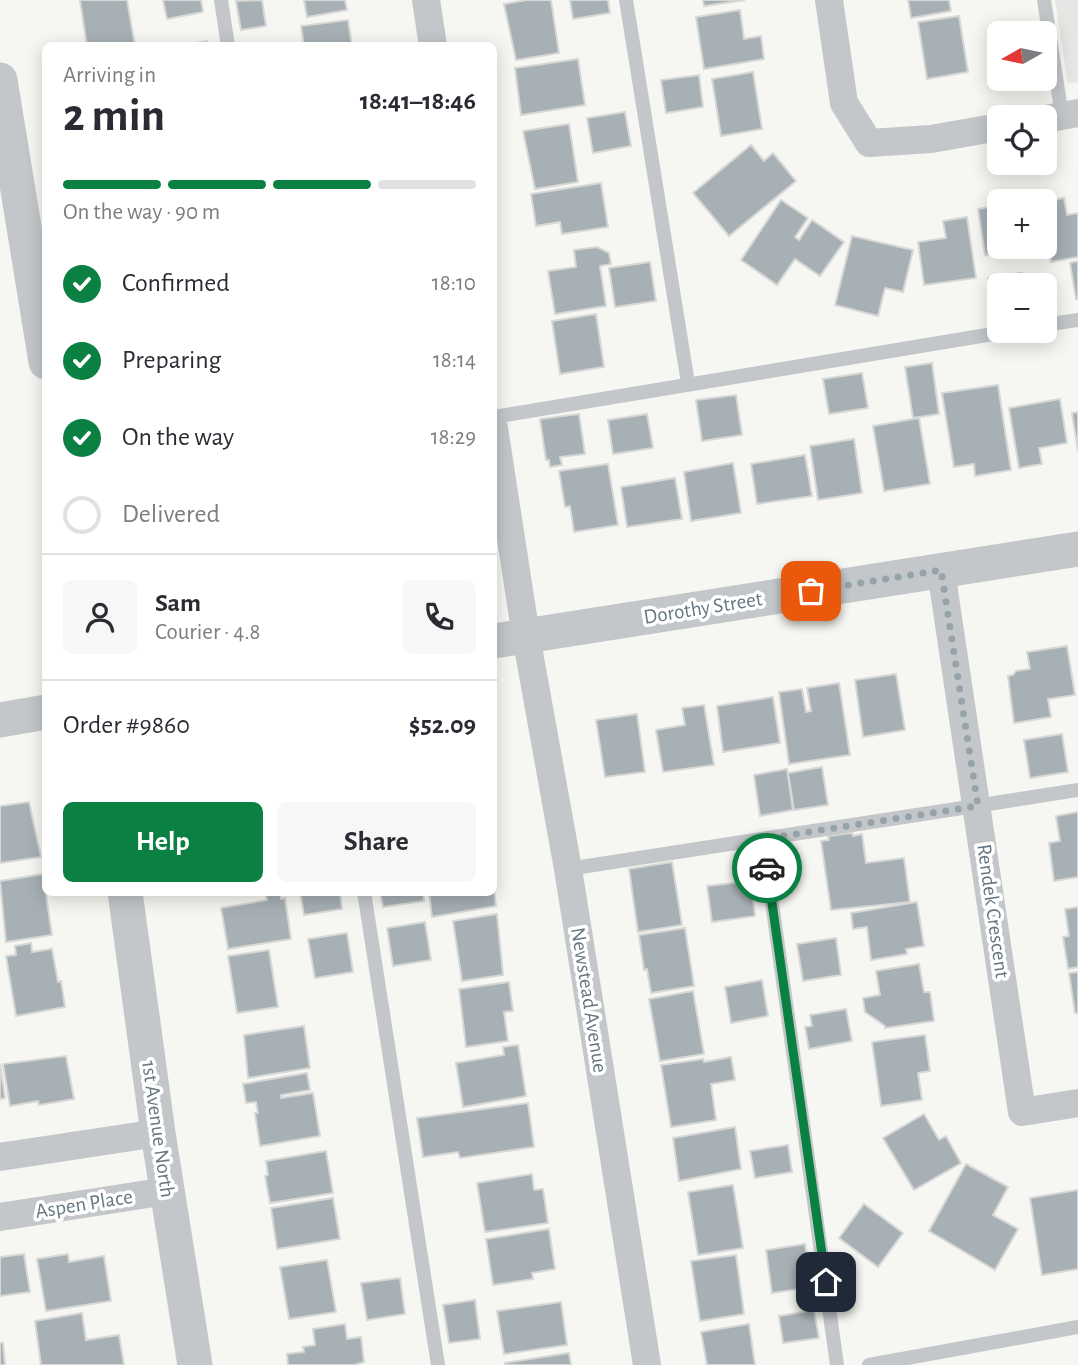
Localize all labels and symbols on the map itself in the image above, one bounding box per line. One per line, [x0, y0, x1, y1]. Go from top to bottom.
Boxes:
north arrow [987, 21, 1057, 91]
pin [781, 561, 841, 621]
street label: Dorothy Street [642, 588, 764, 628]
courier [732, 833, 802, 903]
street label: Rendek Crescent [973, 843, 1013, 980]
street label: Newstead Avenue [567, 926, 611, 1074]
street label: 1st Avenue North [138, 1059, 178, 1199]
street label: Aspen Place [34, 1186, 134, 1222]
pin [796, 1252, 856, 1312]

